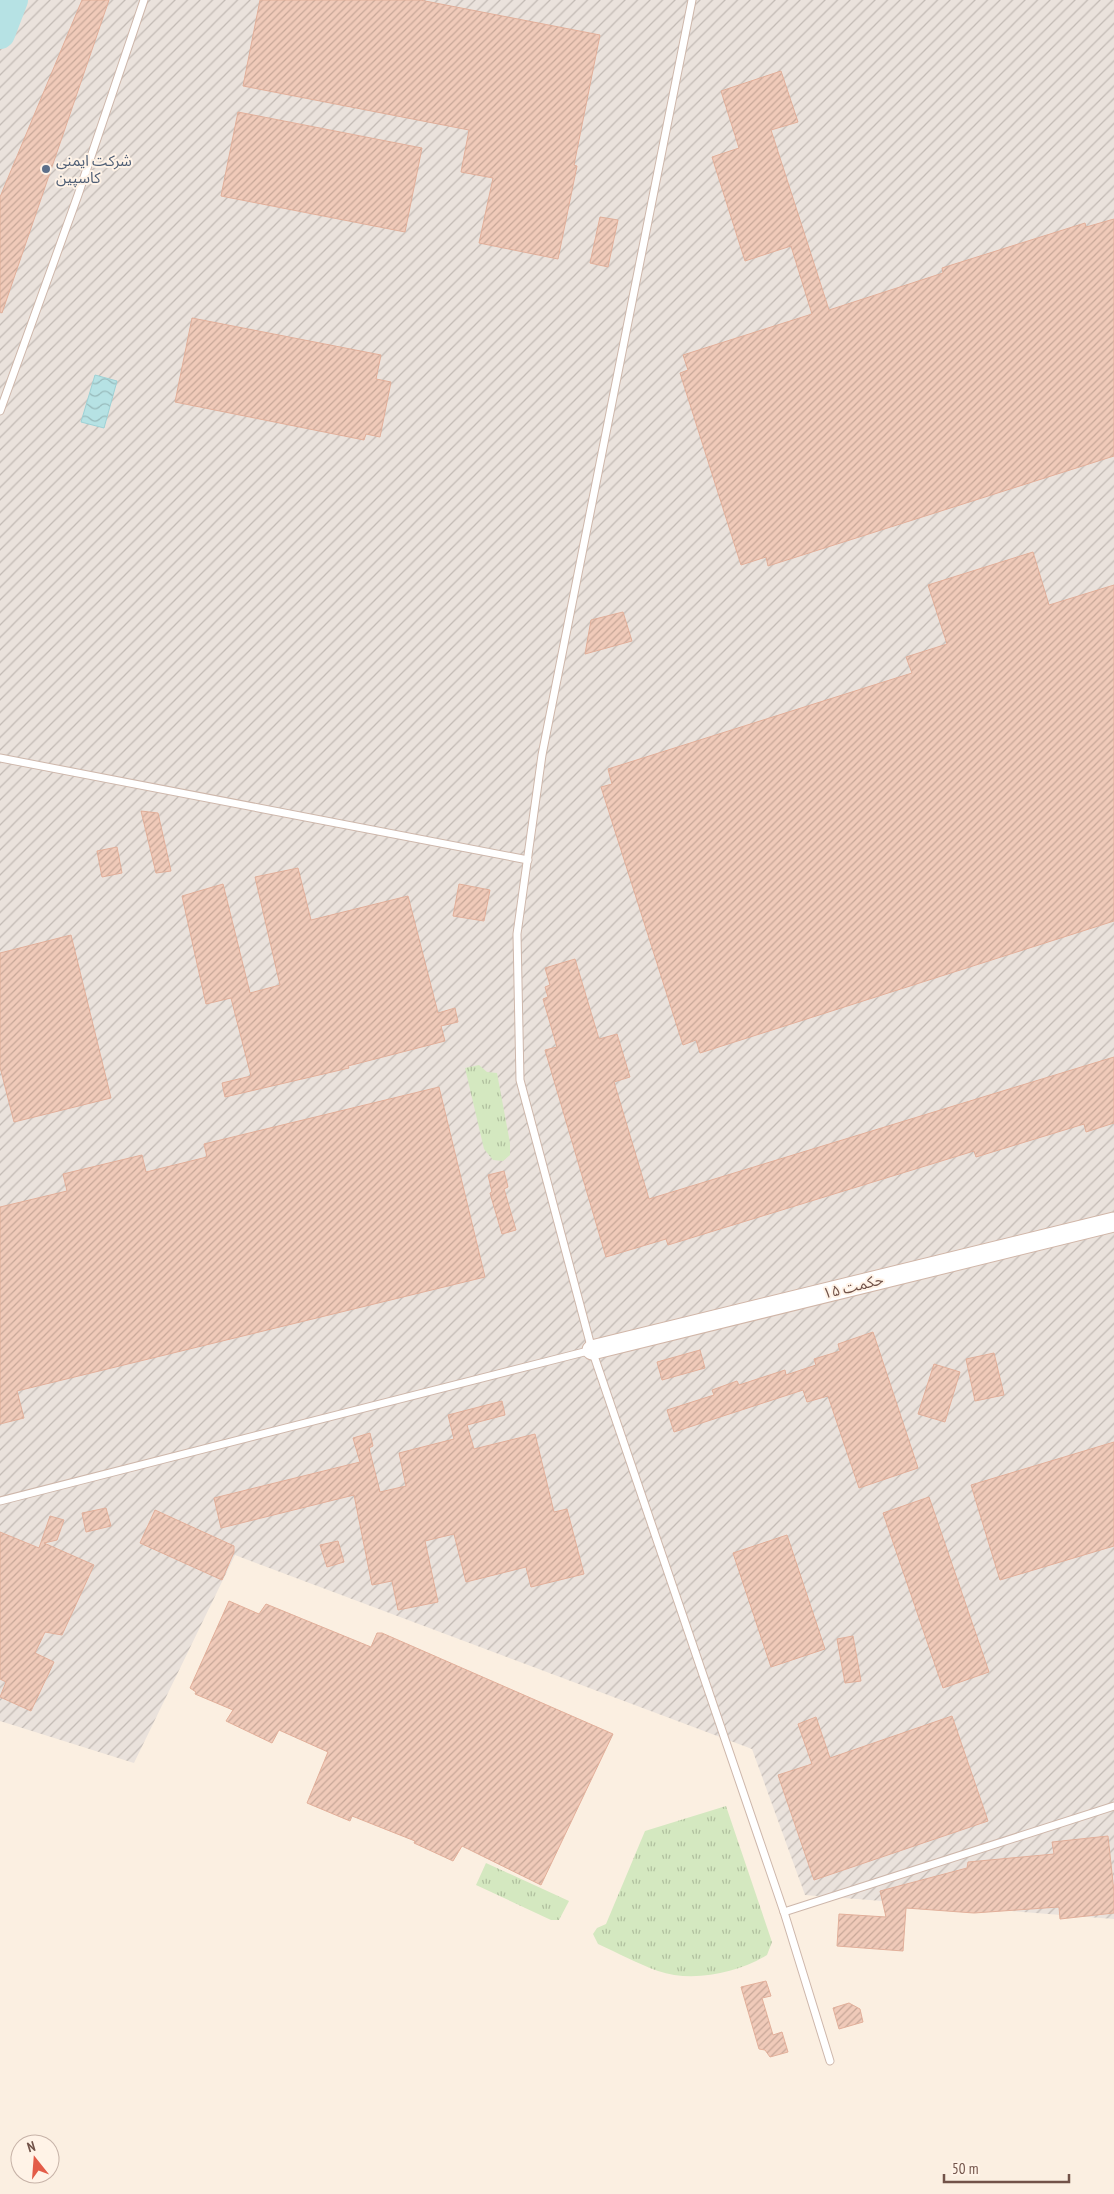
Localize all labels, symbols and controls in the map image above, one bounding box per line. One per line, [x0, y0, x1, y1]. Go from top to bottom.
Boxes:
place label: شرکت ایمنی کاسپین [56, 151, 132, 188]
marker: شرکت ایمنی کاسپین [40, 163, 52, 175]
street label: حکمت ۱۵ [821, 1269, 885, 1303]
north arrow [10, 2134, 60, 2184]
text: N [25, 2137, 37, 2156]
scale bar [944, 2152, 1069, 2184]
text: 50 m [952, 2159, 978, 2178]

